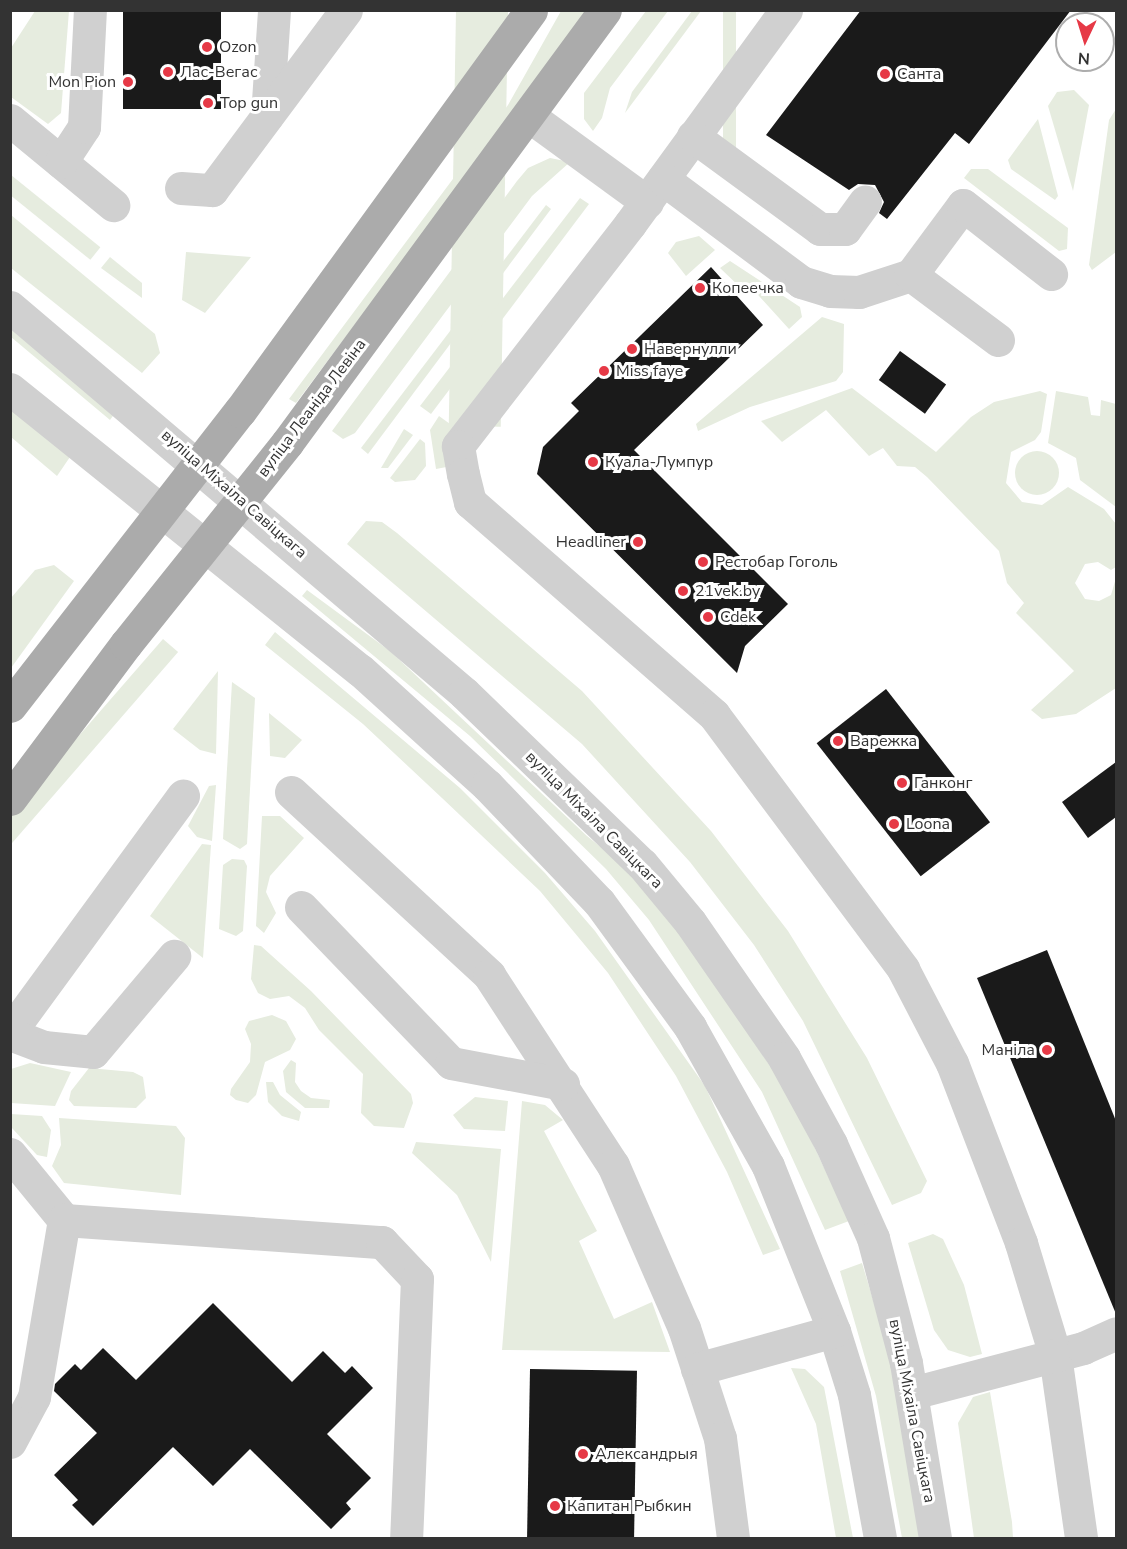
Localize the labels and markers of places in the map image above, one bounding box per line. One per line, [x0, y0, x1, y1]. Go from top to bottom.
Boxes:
place label: Ozon [219, 37, 257, 57]
marker: Ozon [200, 40, 214, 54]
place label: Лас-Вегас [180, 62, 257, 82]
place label: Санта [897, 64, 941, 84]
marker: Лас-Вегас [161, 65, 175, 79]
marker: Санта [878, 67, 892, 81]
place label: Mon Pion [48, 72, 116, 92]
marker: Mon Pion [121, 75, 135, 89]
place label: Top gun [220, 93, 278, 113]
marker: Top gun [201, 96, 215, 110]
place label: Копеечка [712, 278, 784, 298]
marker: Копеечка [693, 281, 707, 295]
place label: Навернулли [644, 339, 737, 359]
marker: Навернулли [625, 342, 639, 356]
place label: Miss faye [616, 361, 683, 381]
marker: Miss faye [597, 364, 611, 378]
place label: Куала-Лумпур [605, 452, 713, 472]
marker: Куала-Лумпур [586, 455, 600, 469]
place label: Headliner [556, 532, 626, 552]
marker: Headliner [631, 535, 645, 549]
place label: Рестобар Гоголь [715, 552, 838, 572]
marker: Рестобар Гоголь [696, 555, 710, 569]
place label: 21vek.by [695, 581, 760, 601]
marker: 21vek.by [676, 584, 690, 598]
place label: Cdek [720, 607, 756, 627]
marker: Cdek [701, 610, 715, 624]
place label: Варежка [850, 731, 917, 751]
marker: Варежка [831, 734, 845, 748]
place label: Ганконг [914, 773, 972, 793]
marker: Ганконг [895, 776, 909, 790]
place label: Loona [906, 814, 950, 834]
marker: Loona [887, 817, 901, 831]
place label: Маніла [982, 1040, 1035, 1060]
marker: Маніла [1040, 1043, 1054, 1057]
place label: Александрыя [595, 1444, 698, 1464]
marker: Александрыя [576, 1447, 590, 1461]
place label: Капитан Рыбкин [567, 1496, 692, 1516]
marker: Капитан Рыбкин [548, 1499, 562, 1513]

